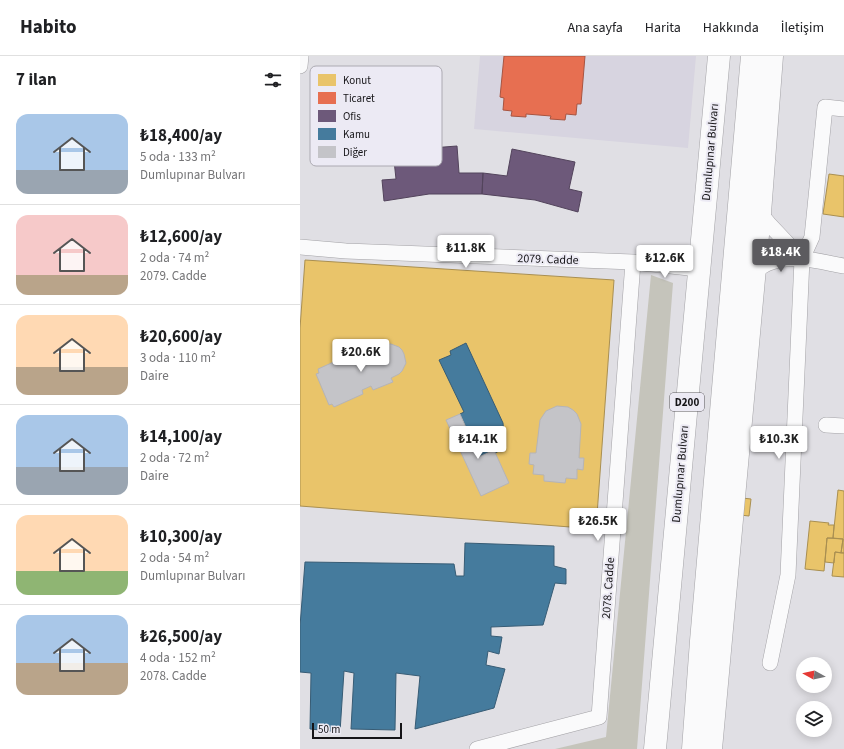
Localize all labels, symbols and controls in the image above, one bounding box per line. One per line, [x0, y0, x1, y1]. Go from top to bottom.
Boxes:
text: Habito [20, 14, 76, 41]
text: Ana sayfa [567, 18, 623, 38]
text: Harita [645, 18, 681, 38]
text: Hakkında [703, 18, 759, 38]
text: İletişim [781, 18, 824, 38]
legend [310, 66, 442, 166]
text: 7 ilan [16, 68, 57, 92]
icon: filters [262, 69, 284, 91]
text: Konut [343, 73, 371, 88]
text: Ticaret [343, 91, 375, 106]
street label: Dumlupınar Bulvarı [698, 103, 723, 201]
text: Ofis [343, 109, 361, 124]
text: ₺18,400/ay [140, 124, 222, 148]
text: Kamu [343, 127, 370, 142]
icon: home [48, 130, 96, 178]
text: Diğer [343, 145, 367, 160]
text: 5 oda · 133 m² [140, 148, 216, 166]
text: Dumlupınar Bulvarı [140, 166, 246, 184]
text: ₺12,600/ay [140, 225, 222, 249]
icon: home [48, 231, 96, 279]
pin: ₺11.8K [433, 235, 499, 269]
text: ₺11.8K [446, 239, 486, 257]
pin: ₺18.4K [748, 239, 814, 273]
text: ₺18.4K [761, 243, 801, 261]
pin: ₺12.6K [632, 245, 698, 279]
text: 2 oda · 74 m² [140, 249, 209, 267]
text: ₺12.6K [645, 249, 685, 267]
street label: 2079. Cadde [517, 250, 579, 269]
text: 2079. Cadde [140, 267, 207, 285]
text: ₺20,600/ay [140, 325, 222, 349]
icon: home [48, 331, 96, 379]
pin: ₺20.6K [328, 339, 394, 373]
text: ₺20.6K [341, 343, 381, 361]
text: 3 oda · 110 m² [140, 349, 216, 367]
text: Daire [140, 367, 169, 385]
road number: D200 [670, 393, 704, 411]
text: ₺14,100/ay [140, 425, 222, 449]
street label: Dumlupınar Bulvarı [668, 425, 693, 523]
pin: ₺14.1K [445, 426, 511, 460]
pin: ₺10.3K [746, 426, 812, 460]
text: ₺14.1K [458, 430, 498, 448]
text: ₺10.3K [759, 430, 799, 448]
icon: home [48, 431, 96, 479]
text: 2 oda · 72 m² [140, 449, 209, 467]
text: Daire [140, 467, 169, 485]
pin: ₺26.5K [565, 508, 631, 542]
text: ₺26.5K [578, 512, 618, 530]
text: ₺10,300/ay [140, 525, 222, 549]
icon: home [48, 531, 96, 579]
text: 2 oda · 54 m² [140, 549, 209, 567]
street label: 2078. Cadde [598, 557, 619, 619]
text: Dumlupınar Bulvarı [140, 567, 246, 585]
text: ₺26,500/ay [140, 625, 222, 649]
icon: home [48, 631, 96, 679]
text: 4 oda · 152 m² [140, 649, 216, 667]
north arrow [796, 657, 832, 693]
map controls [796, 657, 832, 737]
text: 2078. Cadde [140, 667, 207, 685]
button: layers [796, 701, 832, 737]
scale bar [312, 721, 402, 740]
text: 50 m [318, 722, 340, 737]

